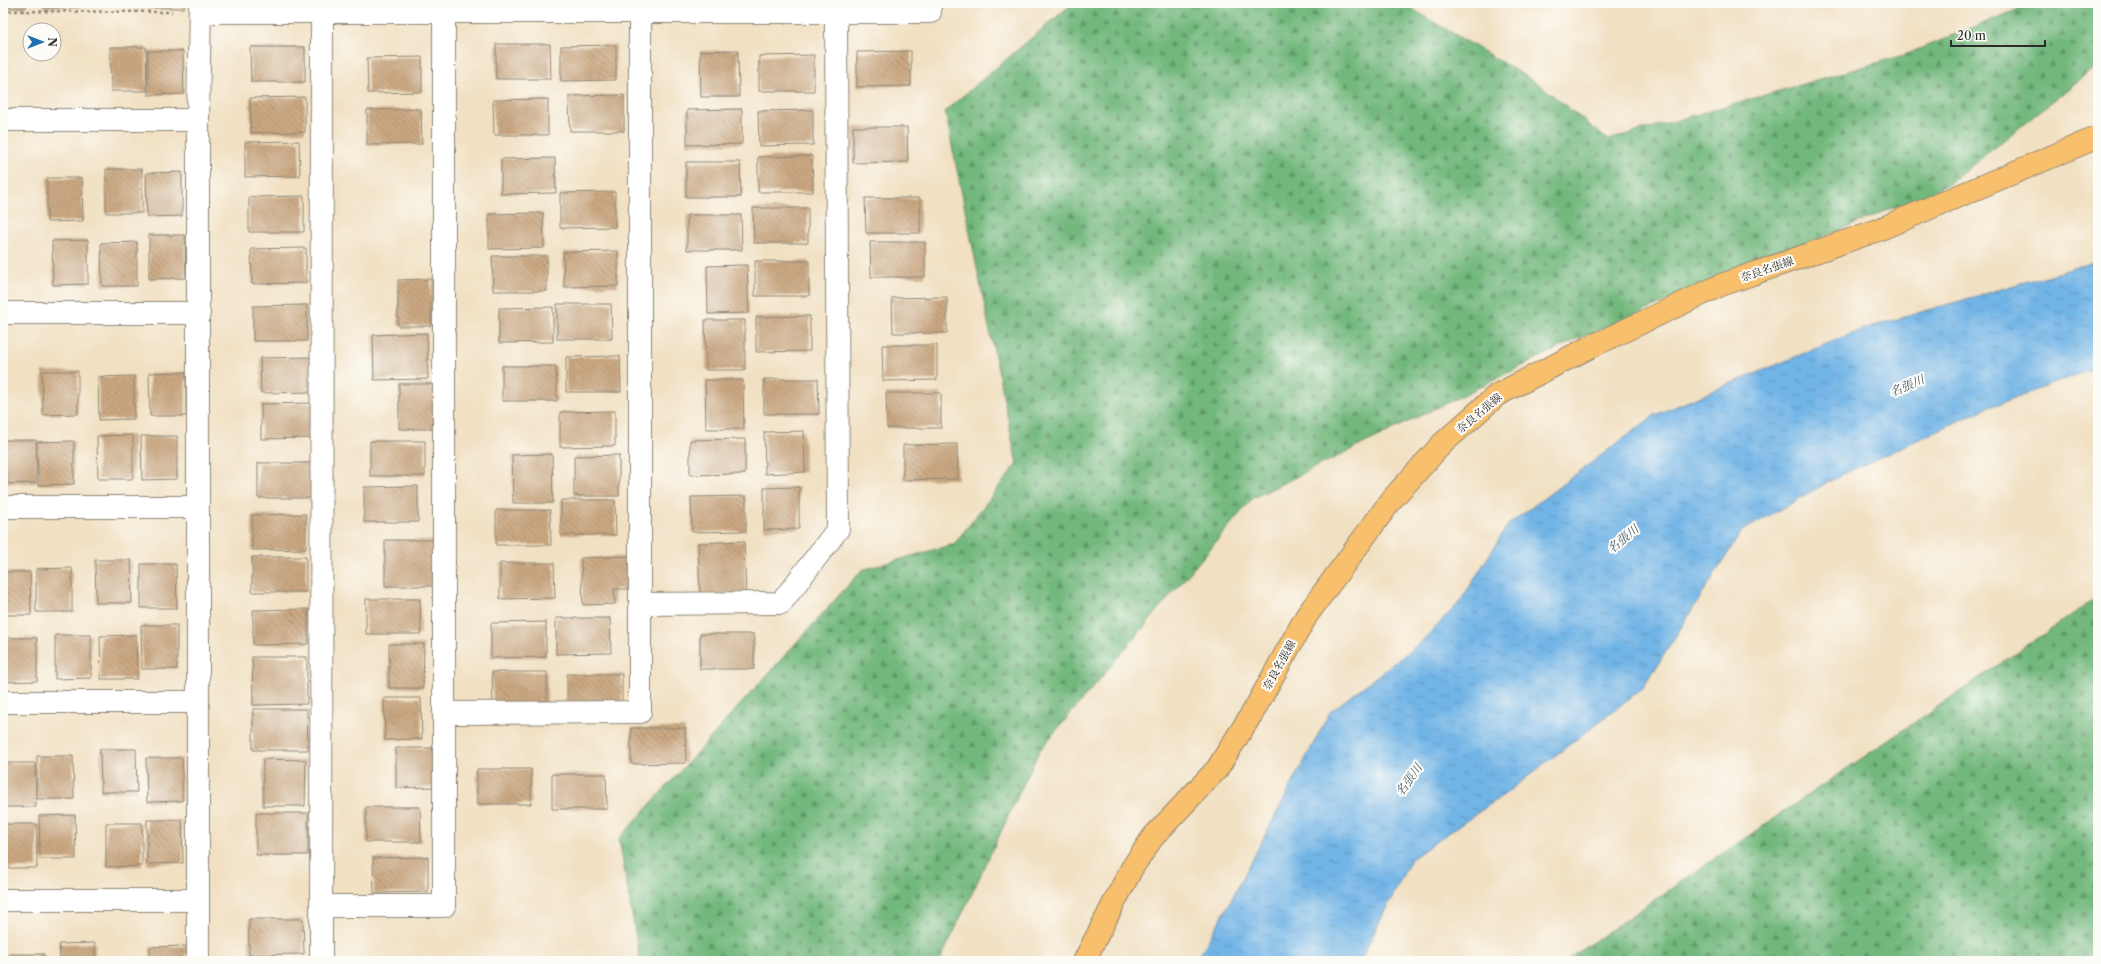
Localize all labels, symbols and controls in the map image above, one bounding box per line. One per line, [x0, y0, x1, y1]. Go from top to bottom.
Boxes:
north arrow [22, 22, 62, 62]
scale bar [1951, 22, 2045, 48]
text: 20 m [1957, 28, 1986, 43]
text: N [45, 37, 59, 47]
street label: 奈良名張線 [1739, 253, 1795, 285]
water label: 名張川 [1887, 371, 1928, 399]
street label: 奈良名張線 [1453, 390, 1505, 436]
water label: 名張川 [1604, 520, 1643, 556]
street label: 奈良名張線 [1260, 638, 1298, 692]
water label: 名張川 [1392, 759, 1426, 799]

